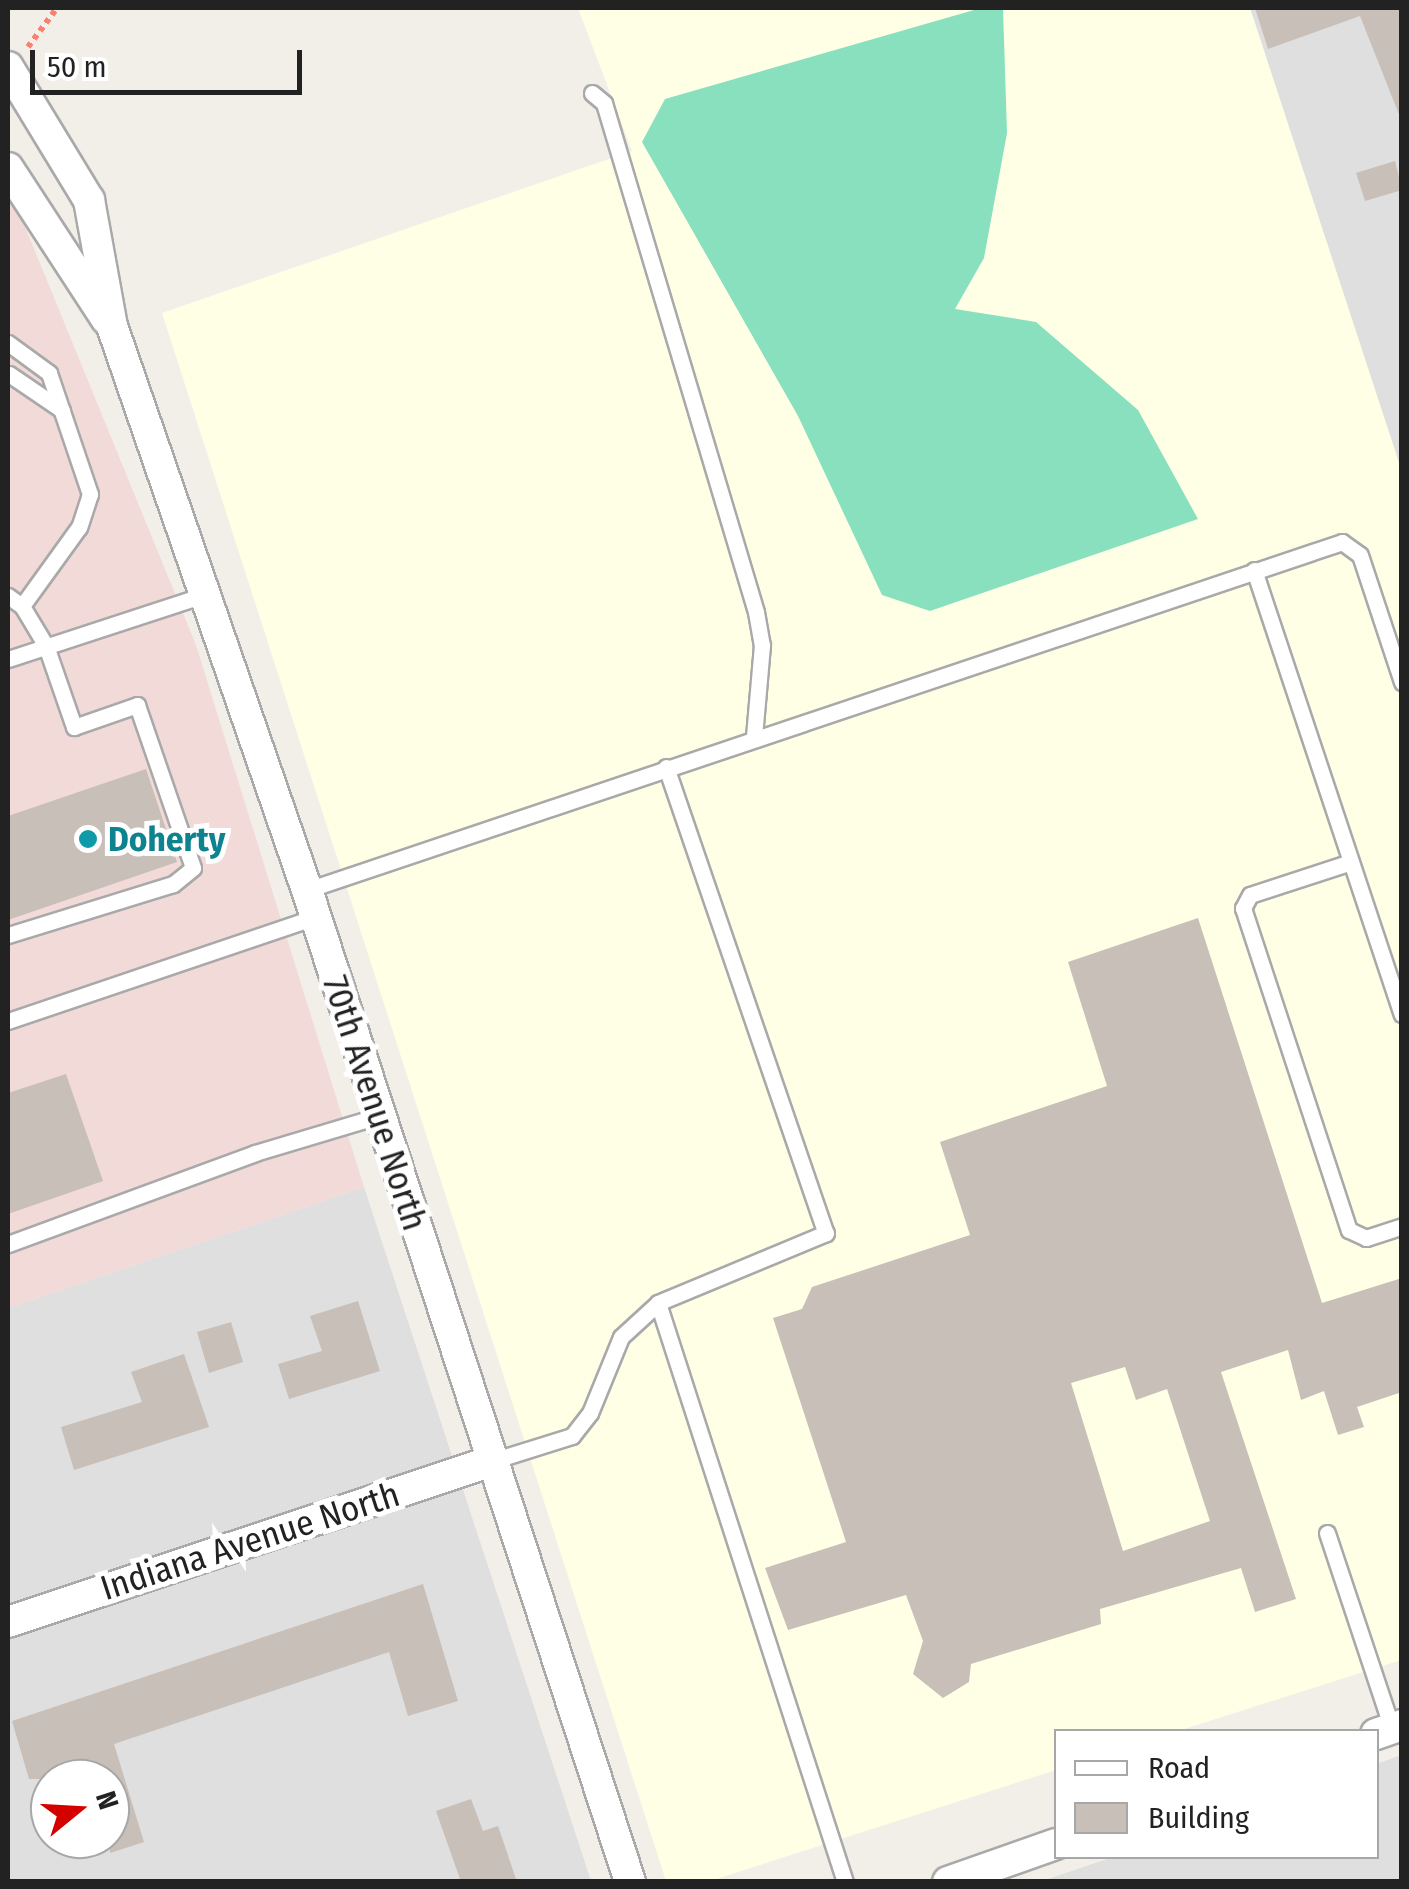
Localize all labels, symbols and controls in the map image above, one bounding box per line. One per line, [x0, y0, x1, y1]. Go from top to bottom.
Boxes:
scale bar [35, 30, 308, 92]
text: 50 m [47, 49, 107, 85]
place label: Doherty [108, 818, 225, 860]
marker: Doherty [77, 828, 99, 850]
street label: 70th Avenue North [314, 970, 436, 1236]
street label: Indiana Avenue North [95, 1473, 405, 1609]
legend [1054, 1729, 1379, 1859]
text: Road [1148, 1750, 1210, 1786]
north arrow [30, 1759, 130, 1859]
text: N [89, 1787, 125, 1813]
text: Building [1148, 1800, 1249, 1836]

